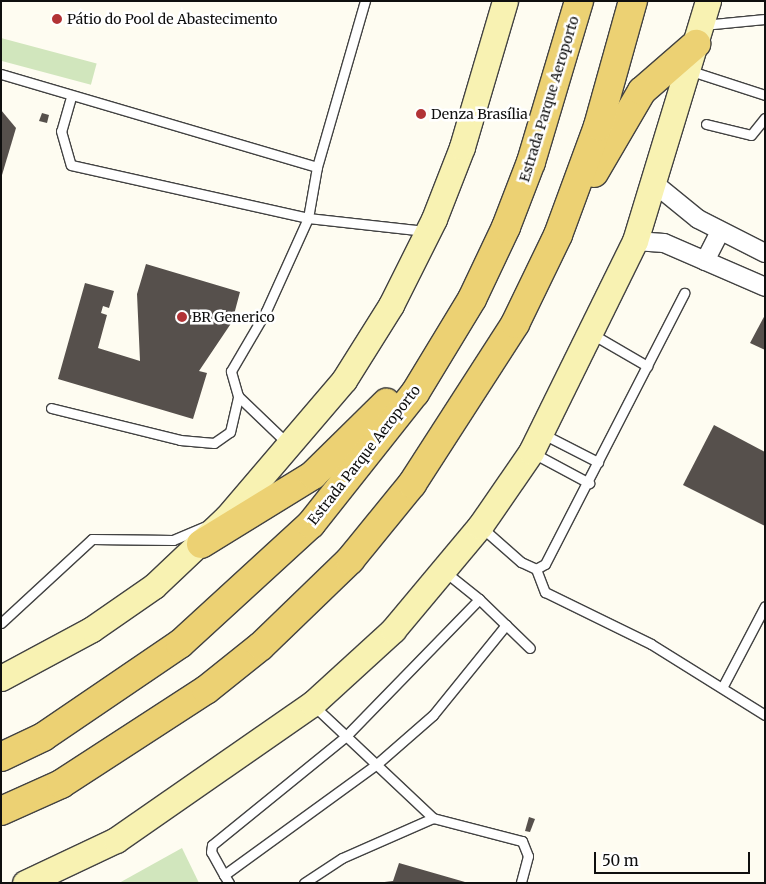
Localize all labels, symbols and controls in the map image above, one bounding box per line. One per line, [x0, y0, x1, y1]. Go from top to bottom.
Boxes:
place label: Pátio do Pool de Abastecimento [67, 11, 278, 27]
marker: Pátio do Pool de Abastecimento [51, 13, 63, 25]
street label: Estrada Parque Aeroporto [516, 14, 582, 184]
place label: Denza Brasília [431, 106, 528, 122]
marker: Denza Brasília [415, 108, 427, 120]
place label: BR Generico [192, 309, 275, 325]
marker: BR Generico [176, 311, 188, 323]
street label: Estrada Parque Aeroporto [304, 382, 424, 528]
scale bar [596, 842, 752, 874]
text: 50 m [602, 851, 639, 870]

